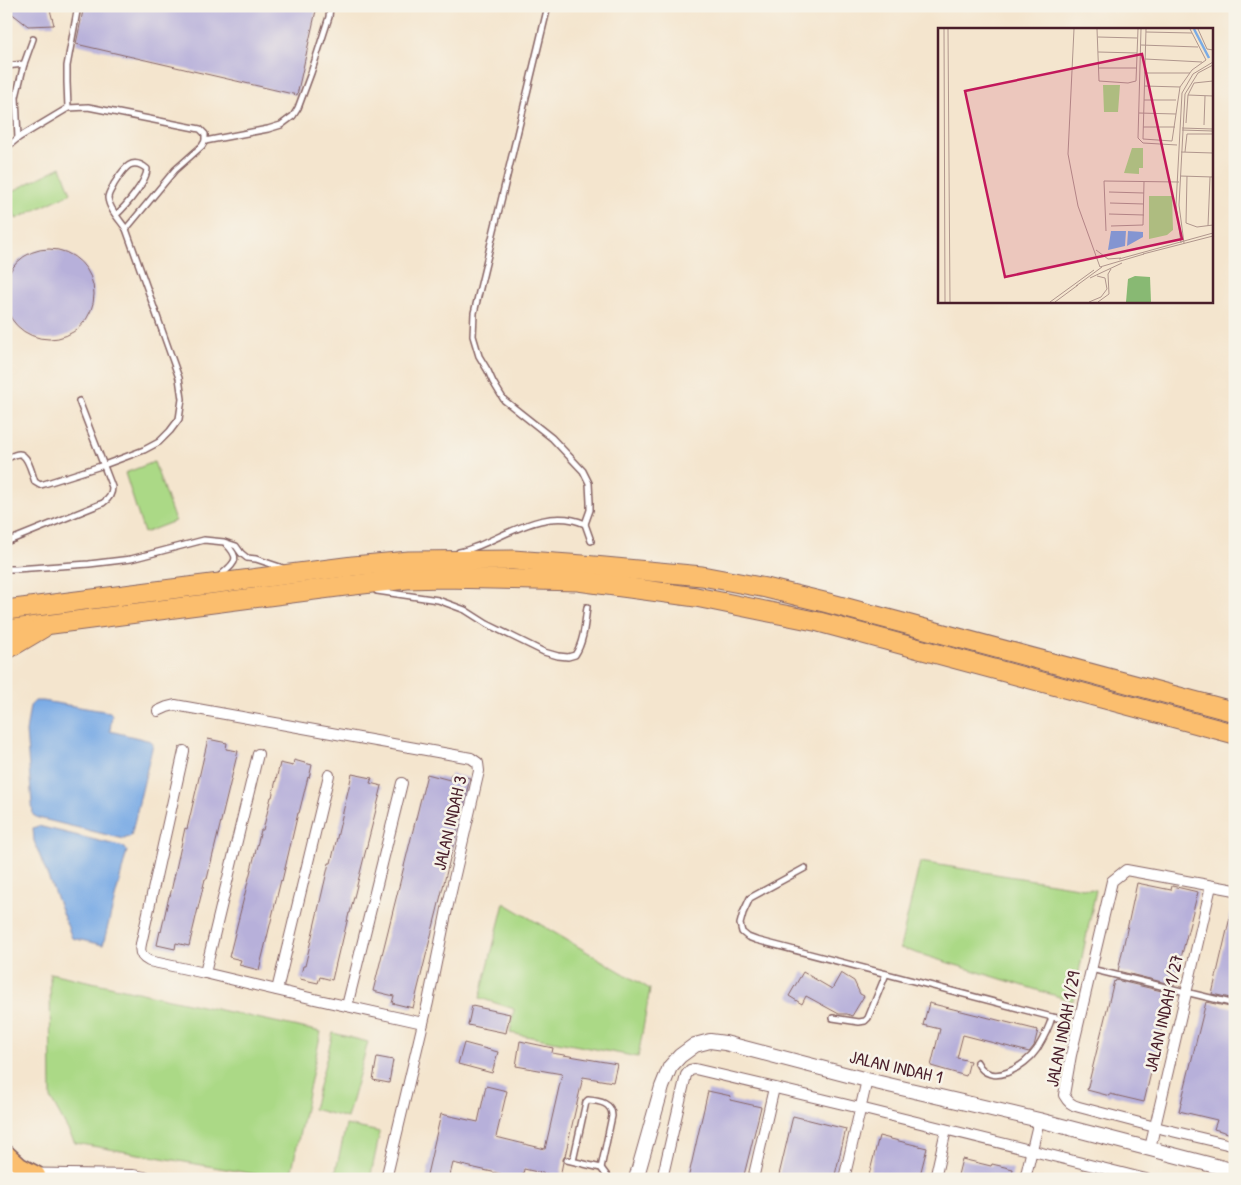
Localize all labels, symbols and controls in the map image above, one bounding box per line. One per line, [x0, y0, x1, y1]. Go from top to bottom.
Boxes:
inset map [938, 28, 1214, 302]
street label: JALAN INDAH 3 [426, 773, 473, 873]
street label: JALAN INDAH 1/27 [1138, 952, 1189, 1074]
street label: JALAN INDAH 1/29 [1039, 968, 1086, 1089]
street label: JALAN INDAH 1 [847, 1044, 945, 1089]

